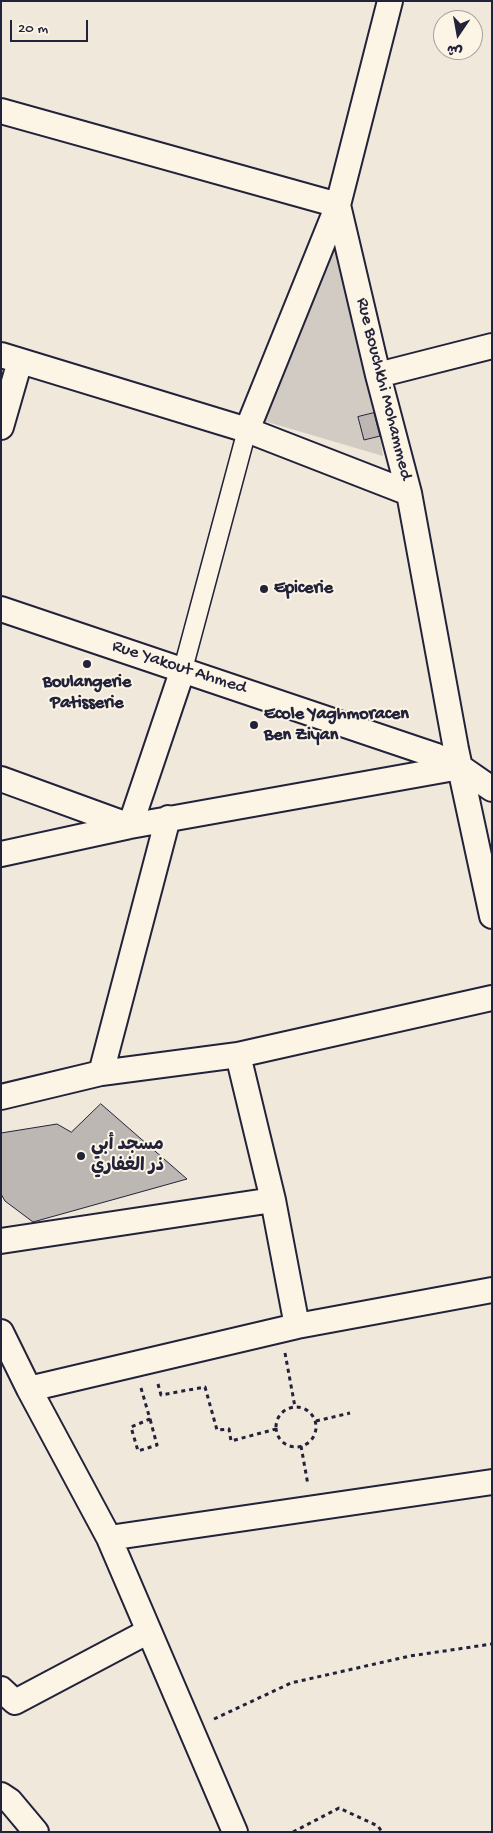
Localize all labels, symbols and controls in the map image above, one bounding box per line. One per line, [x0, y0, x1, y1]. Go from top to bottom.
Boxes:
scale bar [12, 10, 90, 42]
north arrow [433, 10, 483, 60]
text: 20 m [18, 20, 48, 38]
text: ش [446, 39, 464, 59]
street label: Rue Bouchkhi Mohammed [350, 296, 416, 482]
place label: Epicerie [274, 578, 333, 600]
marker: Epicerie [258, 583, 270, 595]
street label: Rue Yakout Ahmed [109, 636, 249, 700]
marker: Boulangerie Patisserie [81, 658, 93, 670]
place label: Boulangerie Patisserie [43, 672, 131, 714]
place label: Ecole Yaghmoracen Ben Ziyan [264, 704, 409, 746]
marker: Ecole Yaghmoracen Ben Ziyan [248, 719, 260, 731]
place label: مسجد أبي ذر الغفاري [91, 1135, 164, 1178]
marker: مسجد أبي ذر الغفاري [75, 1150, 87, 1162]

